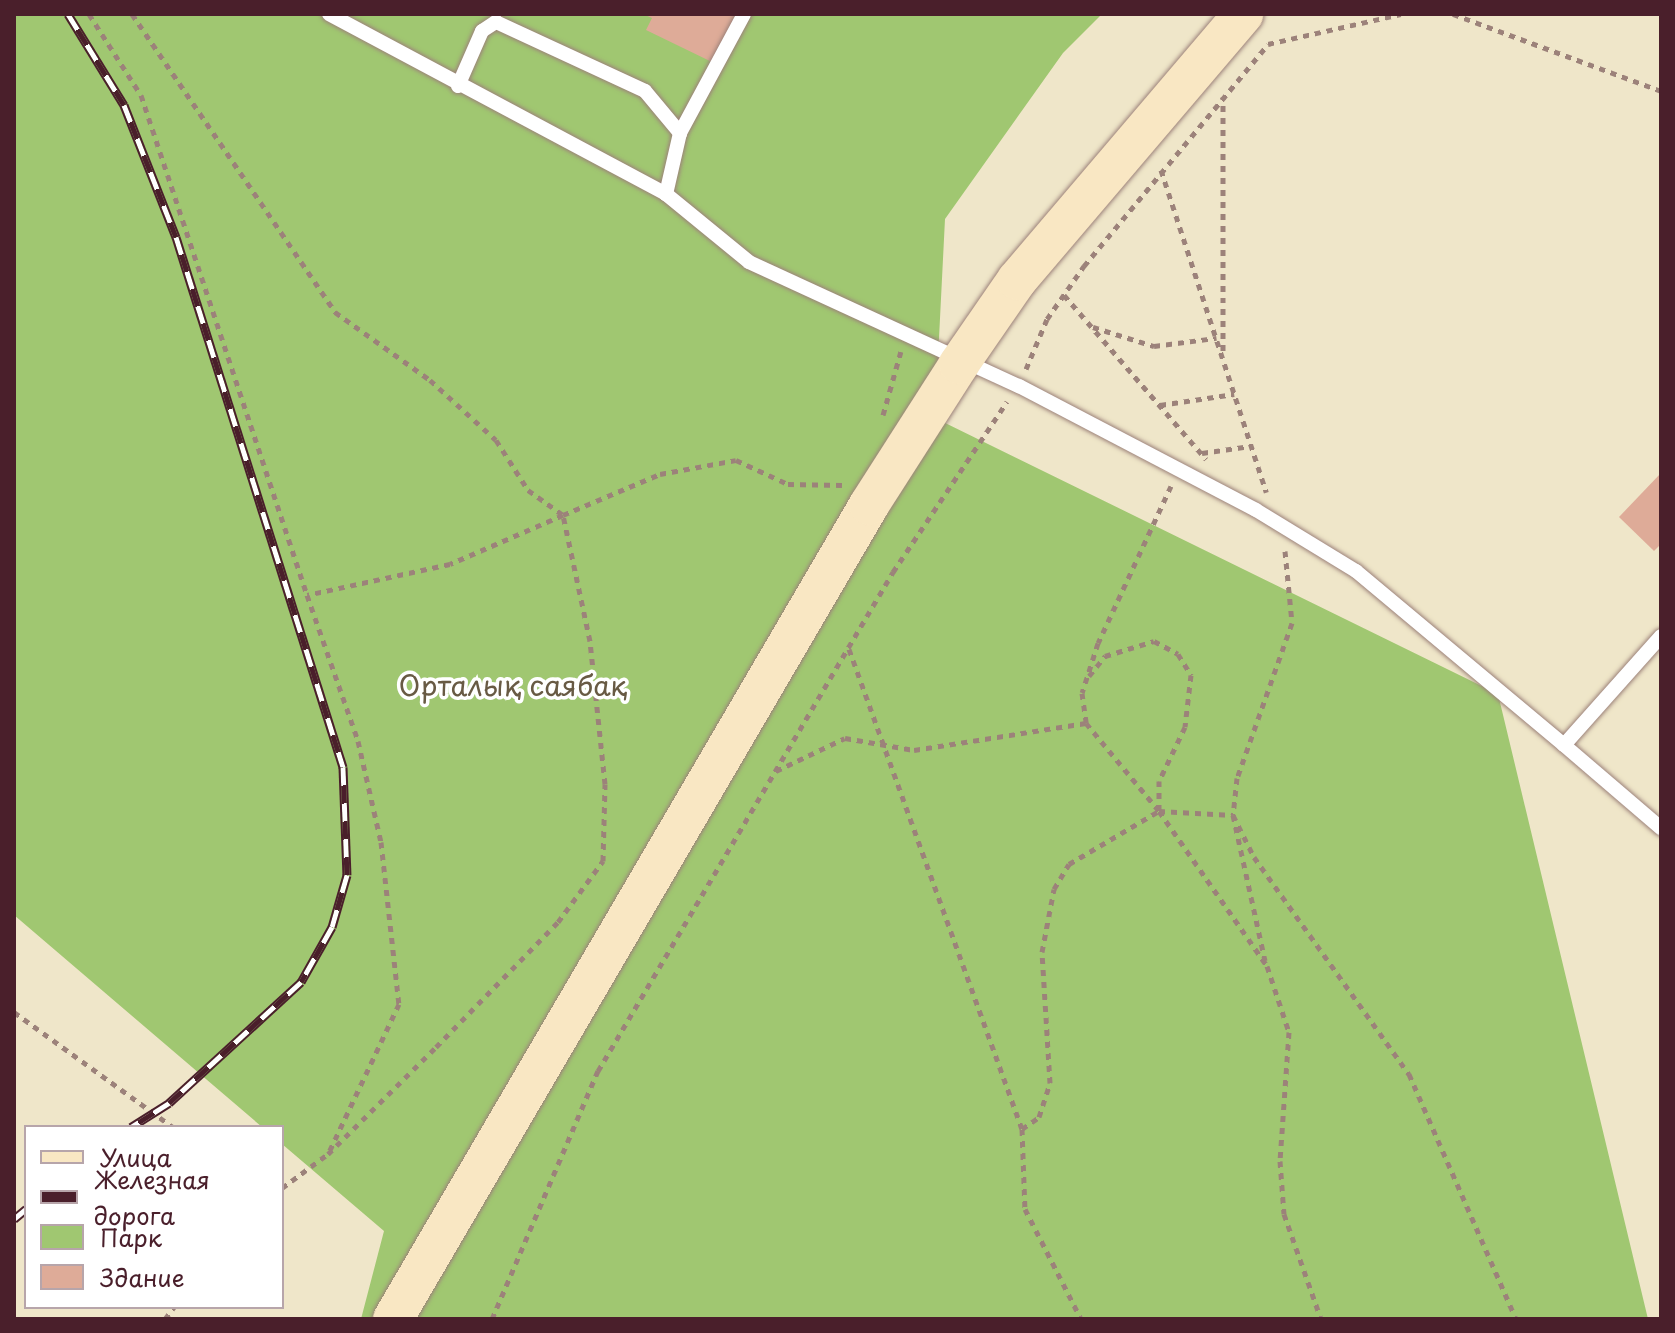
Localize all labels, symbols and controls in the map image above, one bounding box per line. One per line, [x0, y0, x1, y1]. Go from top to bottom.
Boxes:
park label: Орталық саябақ [399, 668, 627, 702]
legend [24, 1125, 284, 1309]
text: Улица [100, 1139, 172, 1175]
text: Железная дорога [94, 1161, 210, 1233]
text: Парк [100, 1219, 162, 1255]
text: Здание [100, 1259, 185, 1295]

